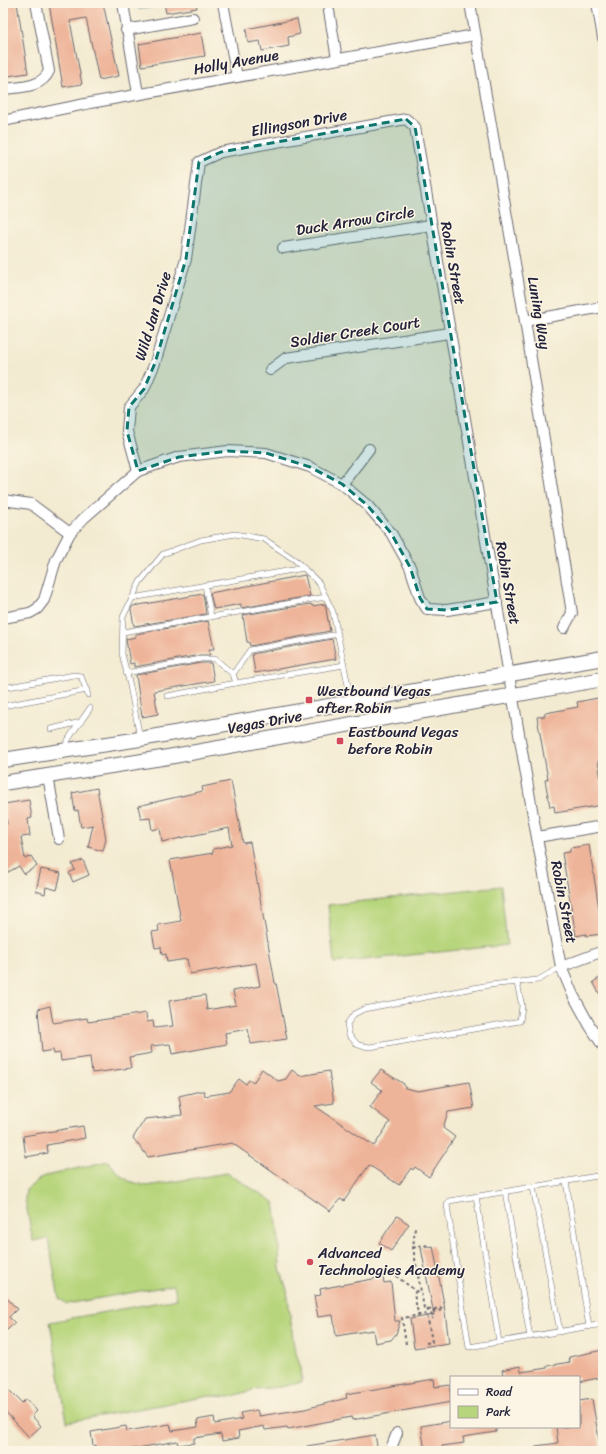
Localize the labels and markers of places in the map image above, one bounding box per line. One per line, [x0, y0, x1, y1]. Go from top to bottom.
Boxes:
place label: Westbound Vegas after Robin [317, 678, 431, 721]
marker: Westbound Vegas after Robin [304, 695, 314, 705]
place label: Eastbound Vegas before Robin [348, 719, 458, 762]
marker: Eastbound Vegas before Robin [335, 736, 345, 746]
place label: Advanced Technologies Academy [317, 1240, 465, 1283]
marker: Advanced Technologies Academy [305, 1257, 315, 1267]

